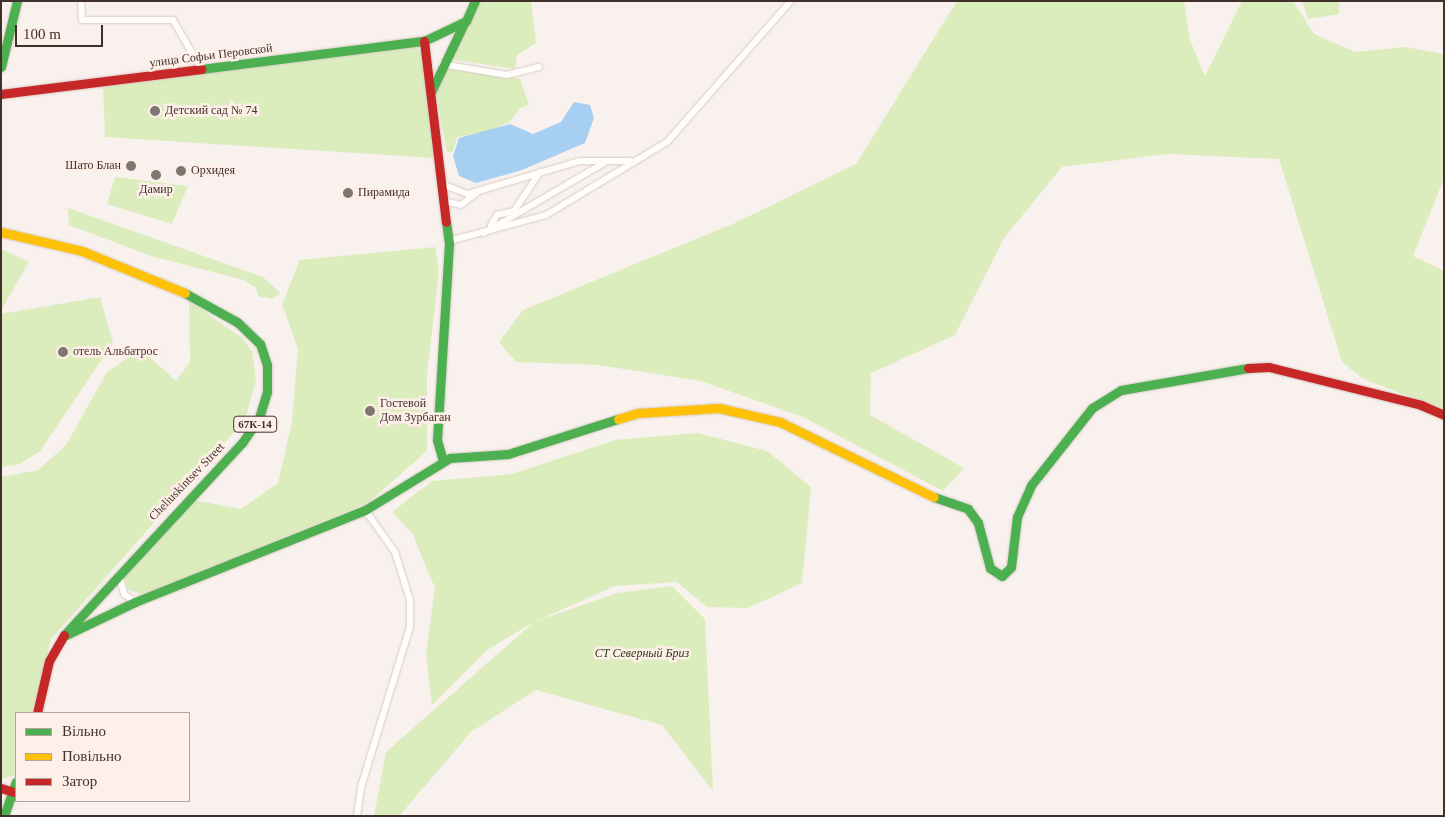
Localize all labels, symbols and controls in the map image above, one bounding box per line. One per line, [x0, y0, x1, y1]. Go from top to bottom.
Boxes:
scale bar [18, 15, 105, 47]
text: 100 m [23, 26, 61, 42]
street label: улица Софьи Перовской [149, 41, 273, 71]
place label: Детский сад № 74 [165, 104, 257, 118]
marker: Детский сад № 74 [149, 105, 161, 117]
place label: Шато Блан [65, 159, 121, 173]
marker: Шато Блан [125, 160, 137, 172]
place label: Орхидея [191, 164, 235, 178]
marker: Орхидея [175, 165, 187, 177]
marker: Дамир [150, 169, 162, 181]
place label: Дамир [139, 183, 173, 197]
place label: Пирамида [358, 186, 410, 200]
marker: Пирамида [342, 187, 354, 199]
place label: отель Альбатрос [73, 345, 158, 359]
marker: отель Альбатрос [57, 346, 69, 358]
place label: Гостевой Дом Зурбаган [380, 397, 451, 425]
marker: Гостевой Дом Зурбаган [364, 405, 376, 417]
road number: 67К-14 [232, 416, 278, 432]
street label: Cheliuskintsev Street [146, 440, 228, 524]
park label: СТ Северный Бриз [595, 647, 689, 661]
legend [15, 712, 190, 802]
text: Вільно [62, 723, 106, 739]
text: Повільно [62, 748, 121, 764]
text: Затор [62, 773, 97, 789]

